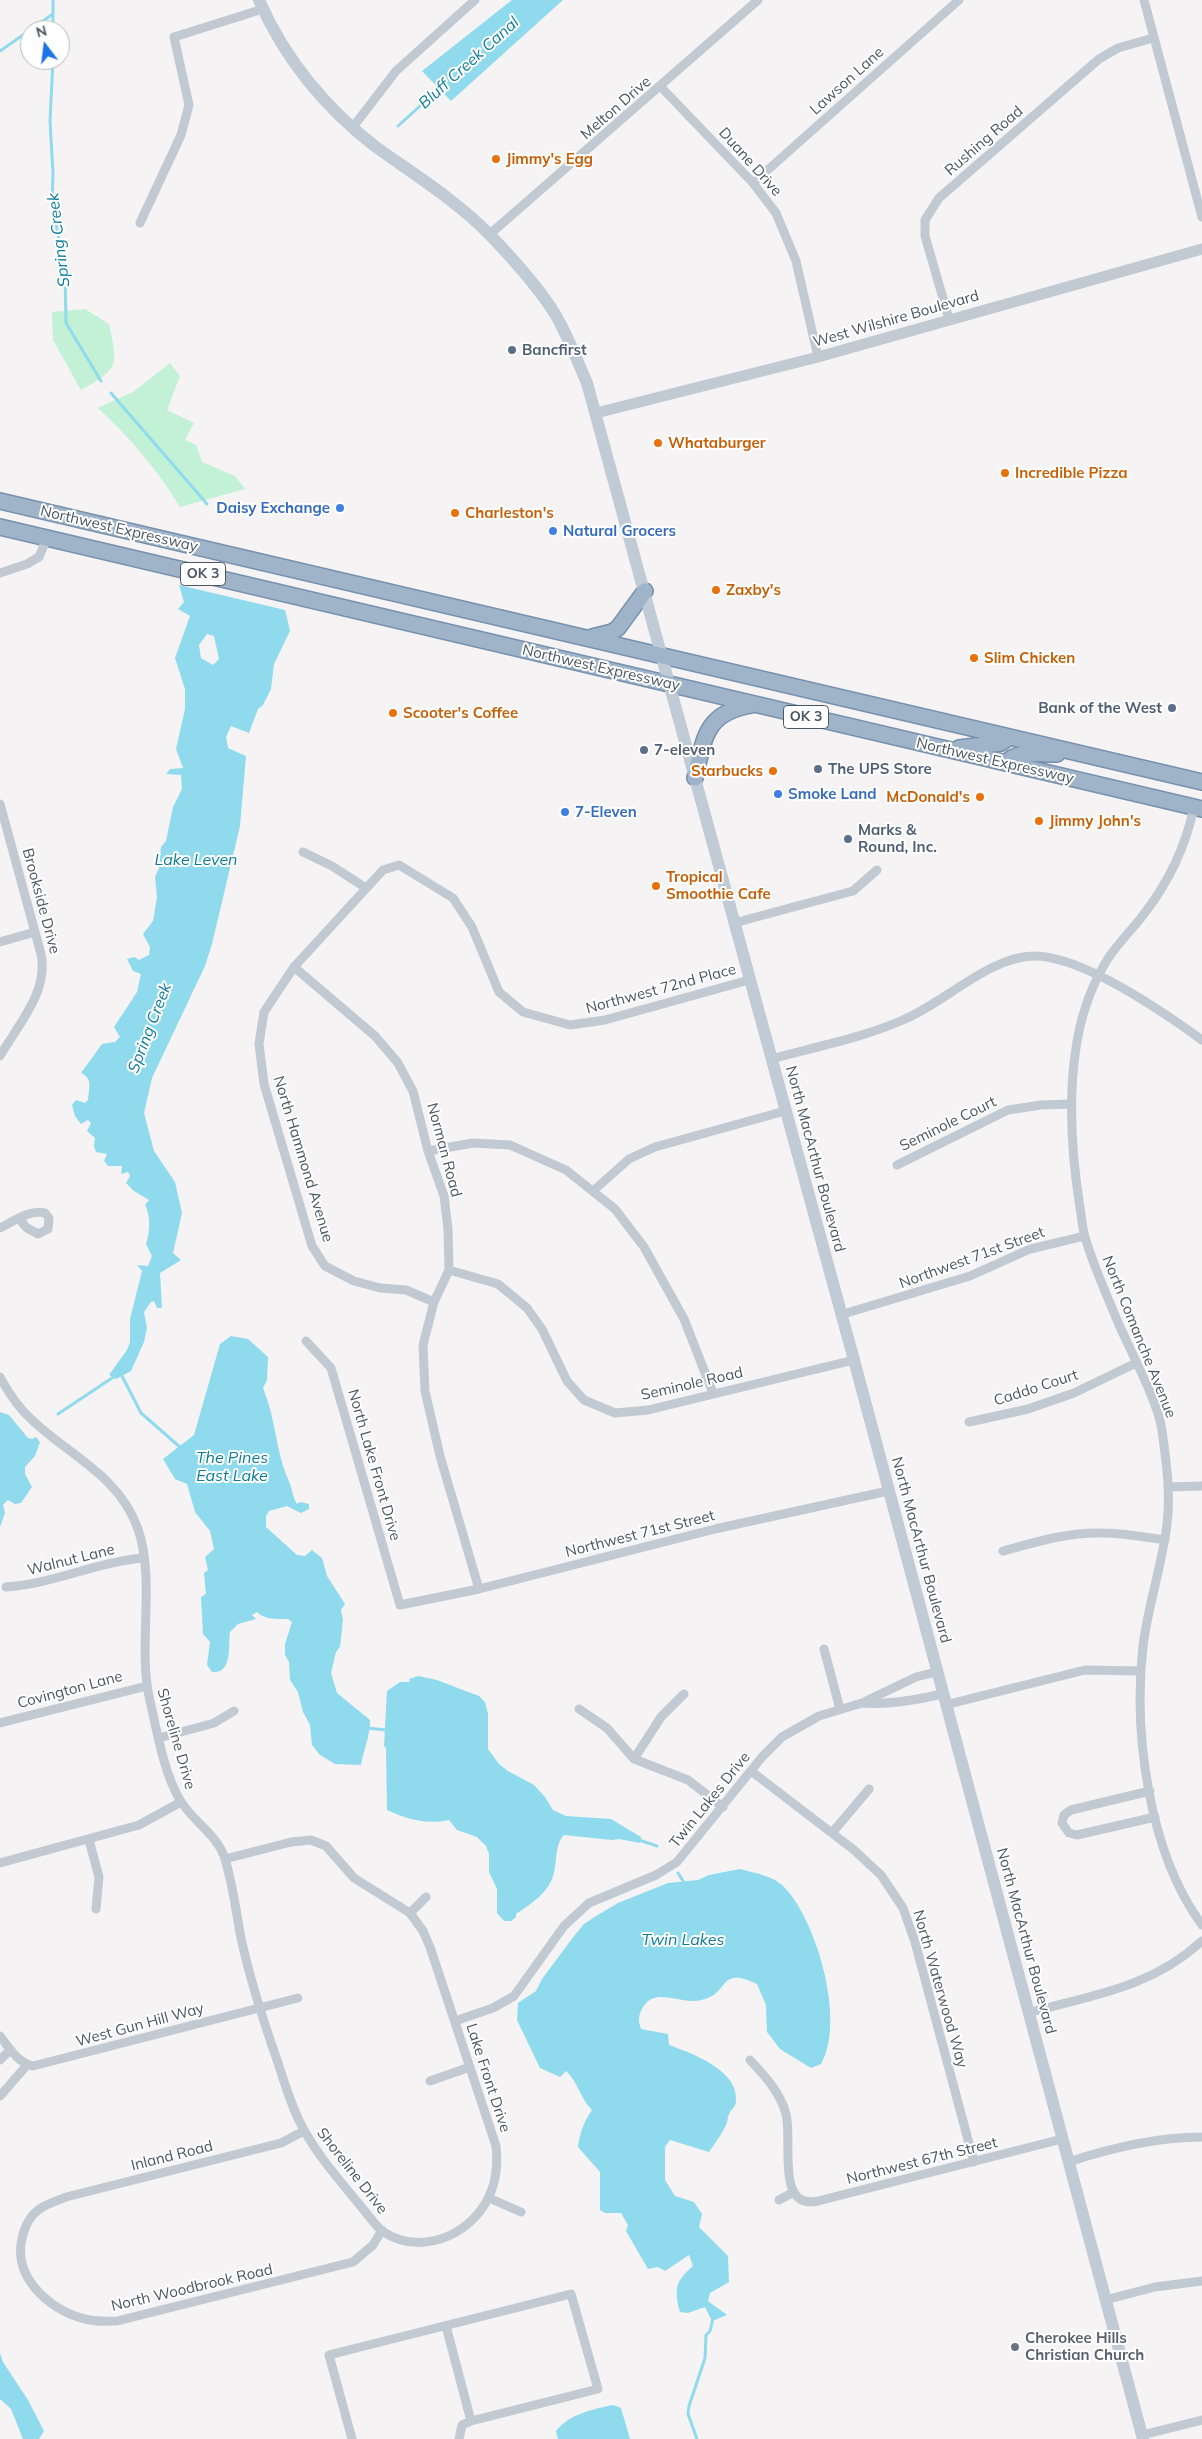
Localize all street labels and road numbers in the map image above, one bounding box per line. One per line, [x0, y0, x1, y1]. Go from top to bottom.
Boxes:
street label: Lawson Lane [806, 43, 888, 119]
street label: Melton Drive [577, 73, 655, 143]
street label: Rushing Road [941, 102, 1027, 180]
street label: Duane Drive [715, 124, 785, 200]
street label: West Wilshire Boulevard [811, 287, 981, 351]
street label: Northwest Expressway [39, 502, 199, 556]
road number: OK 3 [180, 562, 226, 586]
street label: Northwest Expressway [521, 641, 681, 695]
road number: OK 3 [784, 706, 828, 729]
street label: Northwest Expressway [915, 734, 1075, 788]
street label: Brookside Drive [18, 846, 64, 956]
street label: Northwest 72nd Place [584, 960, 738, 1018]
street label: North MacArthur Boulevard [781, 1064, 849, 1254]
street label: North Hammond Avenue [269, 1074, 337, 1244]
street label: Seminole Court [897, 1093, 999, 1155]
street label: Norman Road [423, 1101, 465, 1199]
street label: Northwest 71st Street [897, 1223, 1047, 1293]
street label: North Comanche Avenue [1098, 1253, 1180, 1421]
street label: Seminole Road [639, 1364, 745, 1404]
street label: Caddo Court [992, 1366, 1080, 1410]
street label: North Lake Front Drive [344, 1387, 404, 1543]
street label: North MacArthur Boulevard [887, 1455, 955, 1645]
street label: Northwest 71st Street [563, 1507, 717, 1561]
street label: Walnut Lane [26, 1540, 116, 1580]
street label: Covington Lane [15, 1667, 125, 1713]
street label: Shoreline Drive [153, 1686, 199, 1792]
street label: Twin Lakes Drive [666, 1749, 754, 1851]
street label: North MacArthur Boulevard [992, 1846, 1060, 2036]
street label: North Waterwood Way [909, 1908, 971, 2070]
street label: West Gun Hill Way [74, 1999, 206, 2051]
street label: Lake Front Drive [462, 2021, 514, 2135]
street label: Shoreline Drive [313, 2124, 391, 2218]
street label: Northwest 67th Street [845, 2134, 999, 2188]
street label: Inland Road [129, 2137, 215, 2175]
street label: North Woodbrook Road [109, 2261, 275, 2315]

